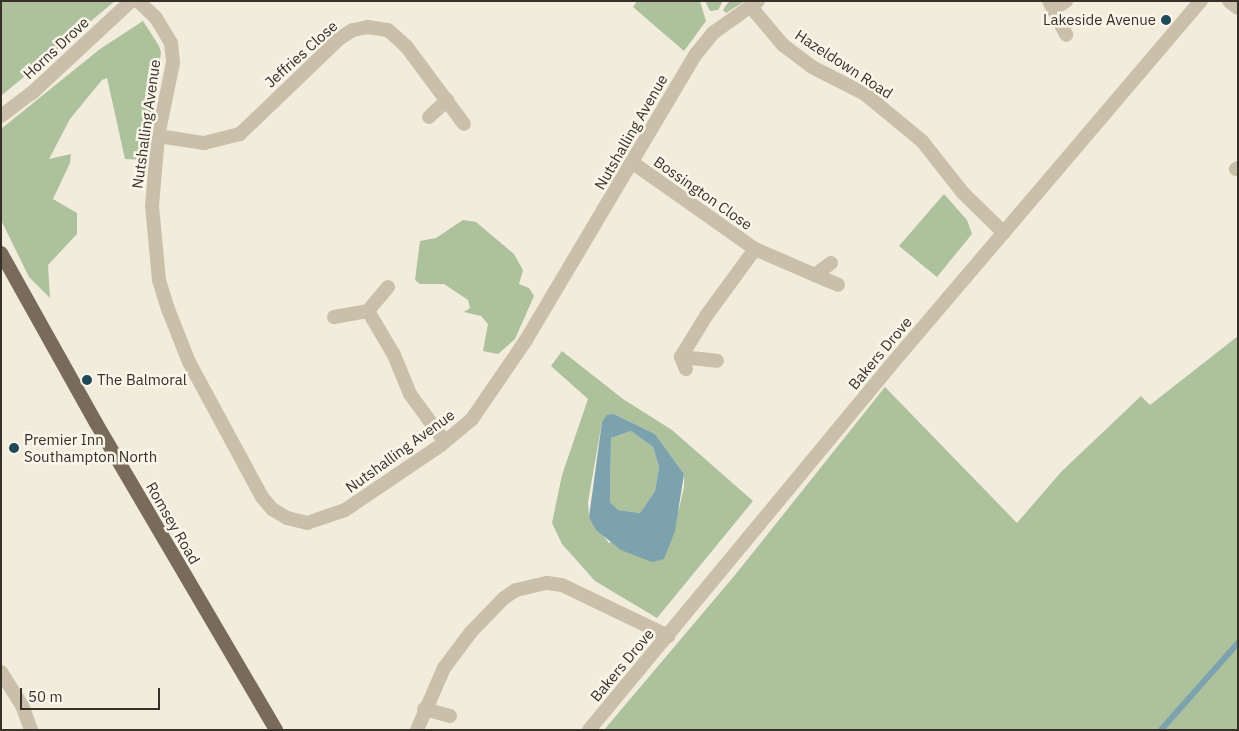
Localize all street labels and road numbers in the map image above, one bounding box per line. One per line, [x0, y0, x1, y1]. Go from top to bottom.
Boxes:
street label: Horns Drove [19, 13, 93, 83]
street label: Jeffries Close [261, 17, 341, 91]
street label: Hazeldown Road [792, 26, 896, 102]
street label: Nutshalling Avenue [128, 58, 164, 190]
street label: Nutshalling Avenue [591, 71, 671, 193]
street label: Bossington Close [650, 152, 756, 234]
street label: Bakers Drove [844, 313, 916, 393]
street label: Nutshalling Avenue [342, 405, 458, 497]
street label: Romsey Road [142, 479, 204, 567]
street label: Bakers Drove [586, 625, 658, 705]

